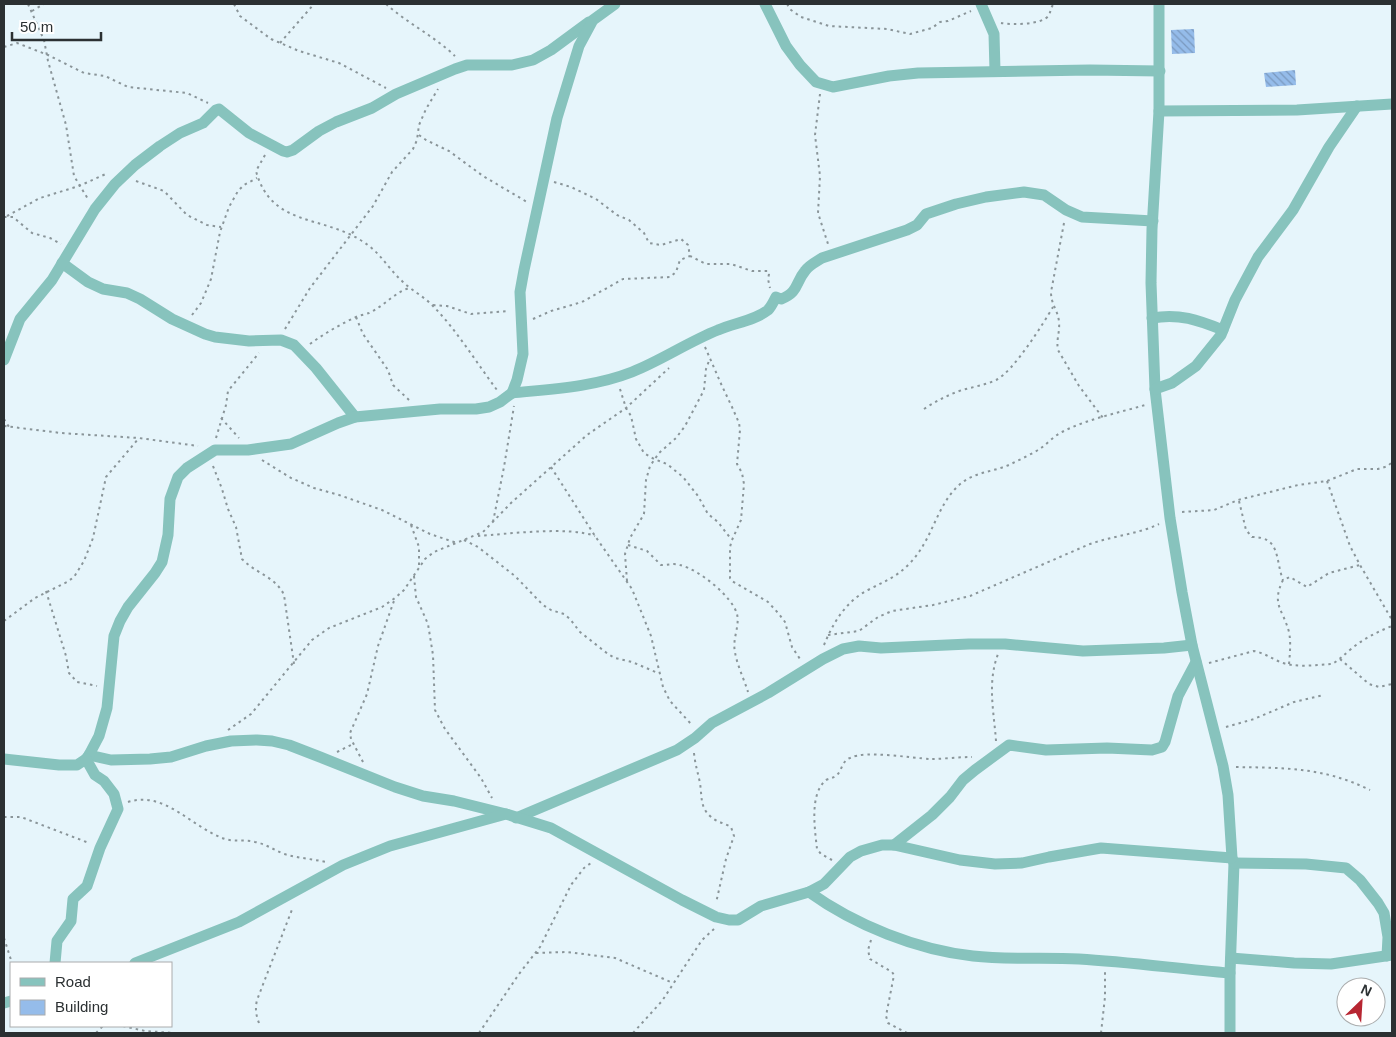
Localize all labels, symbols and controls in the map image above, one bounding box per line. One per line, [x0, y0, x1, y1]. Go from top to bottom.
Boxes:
scale bar [12, 10, 101, 42]
text: 50 m [20, 18, 53, 35]
legend [10, 962, 172, 1027]
text: Road [55, 973, 91, 990]
north arrow [1336, 977, 1386, 1027]
text: N [1359, 981, 1374, 1000]
text: Building [55, 998, 108, 1015]

